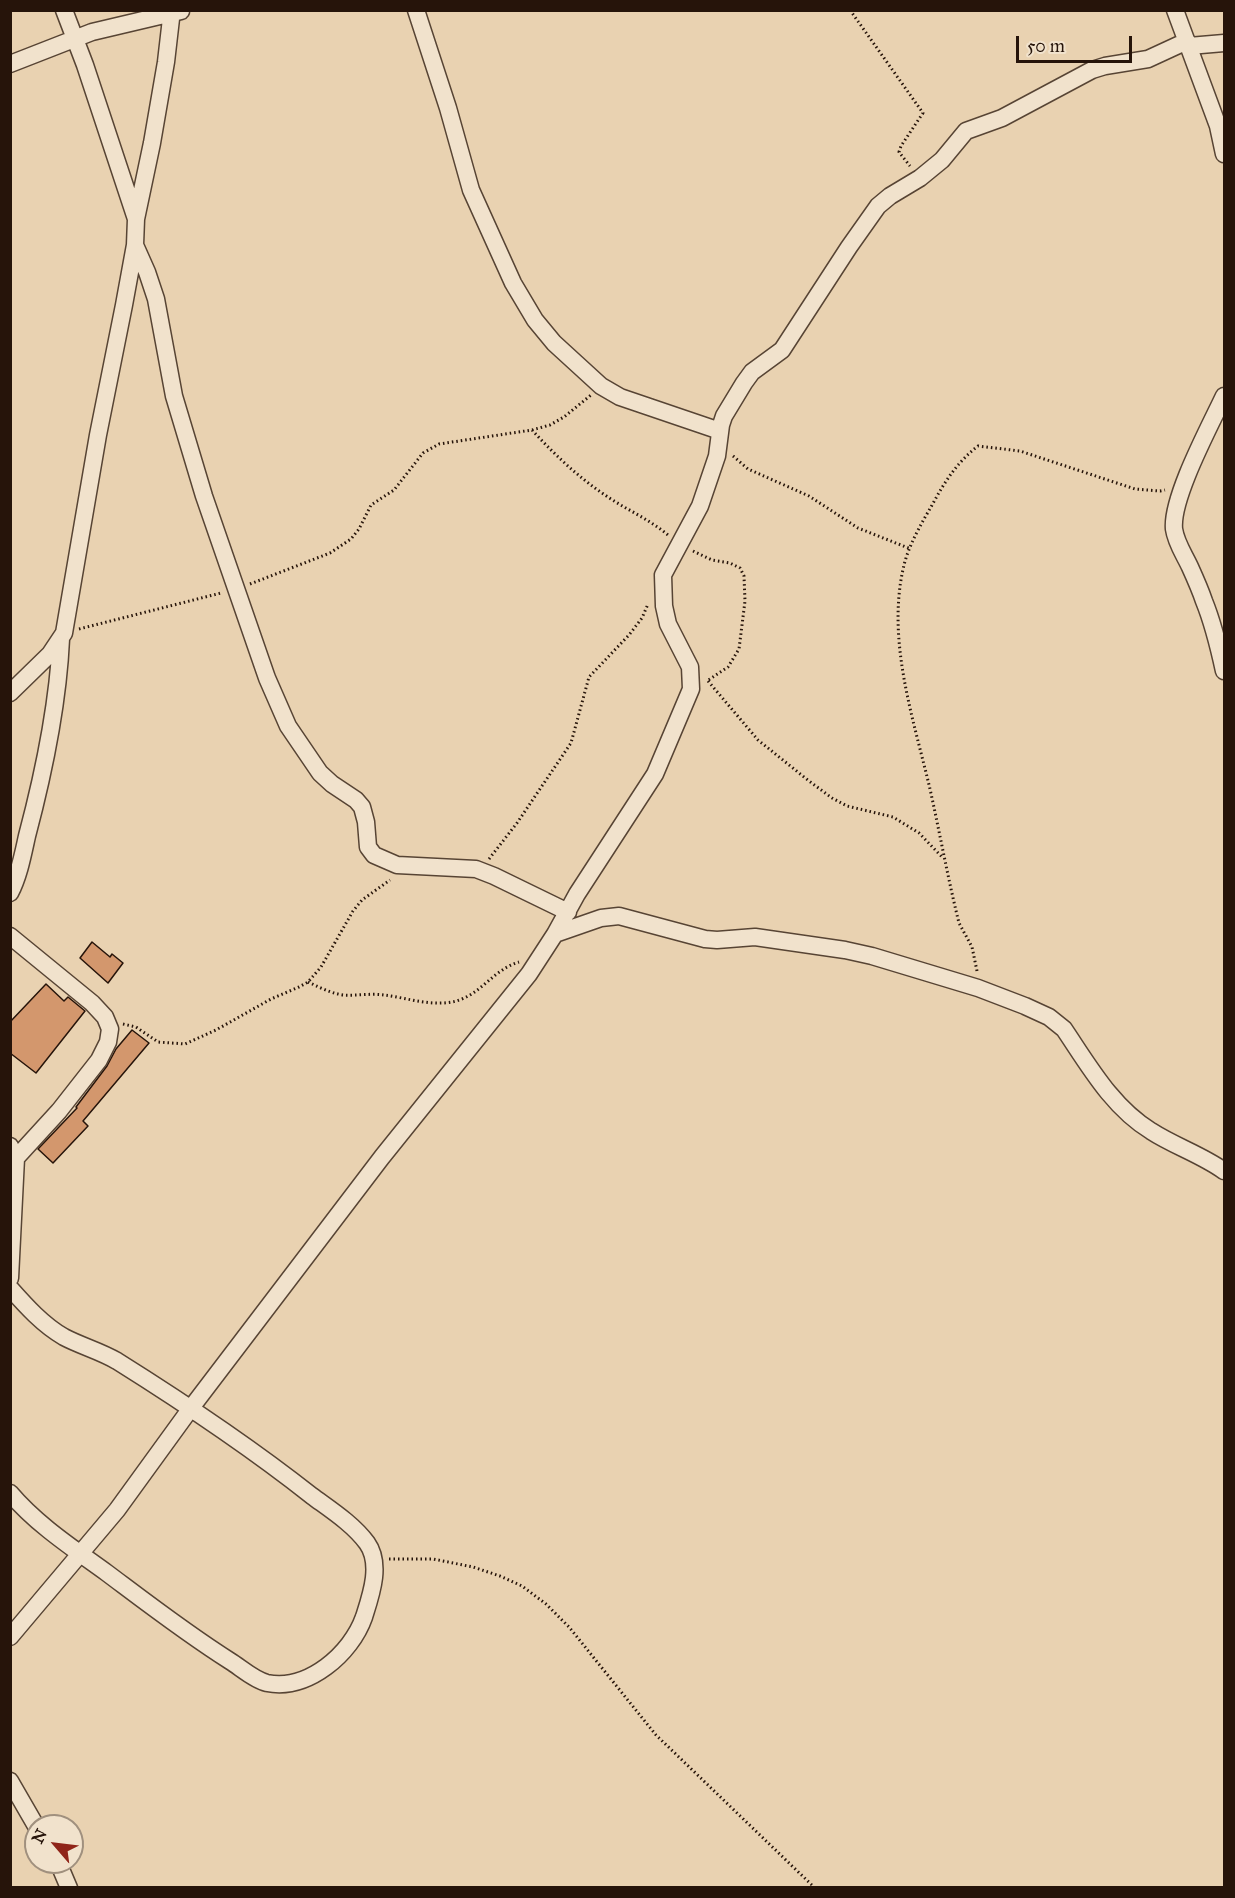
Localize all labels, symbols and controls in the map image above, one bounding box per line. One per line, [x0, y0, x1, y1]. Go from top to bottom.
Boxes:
scale bar [1019, 24, 1134, 62]
text: 50 m [1027, 35, 1065, 57]
north arrow [24, 1814, 84, 1874]
text: N [28, 1826, 51, 1847]

